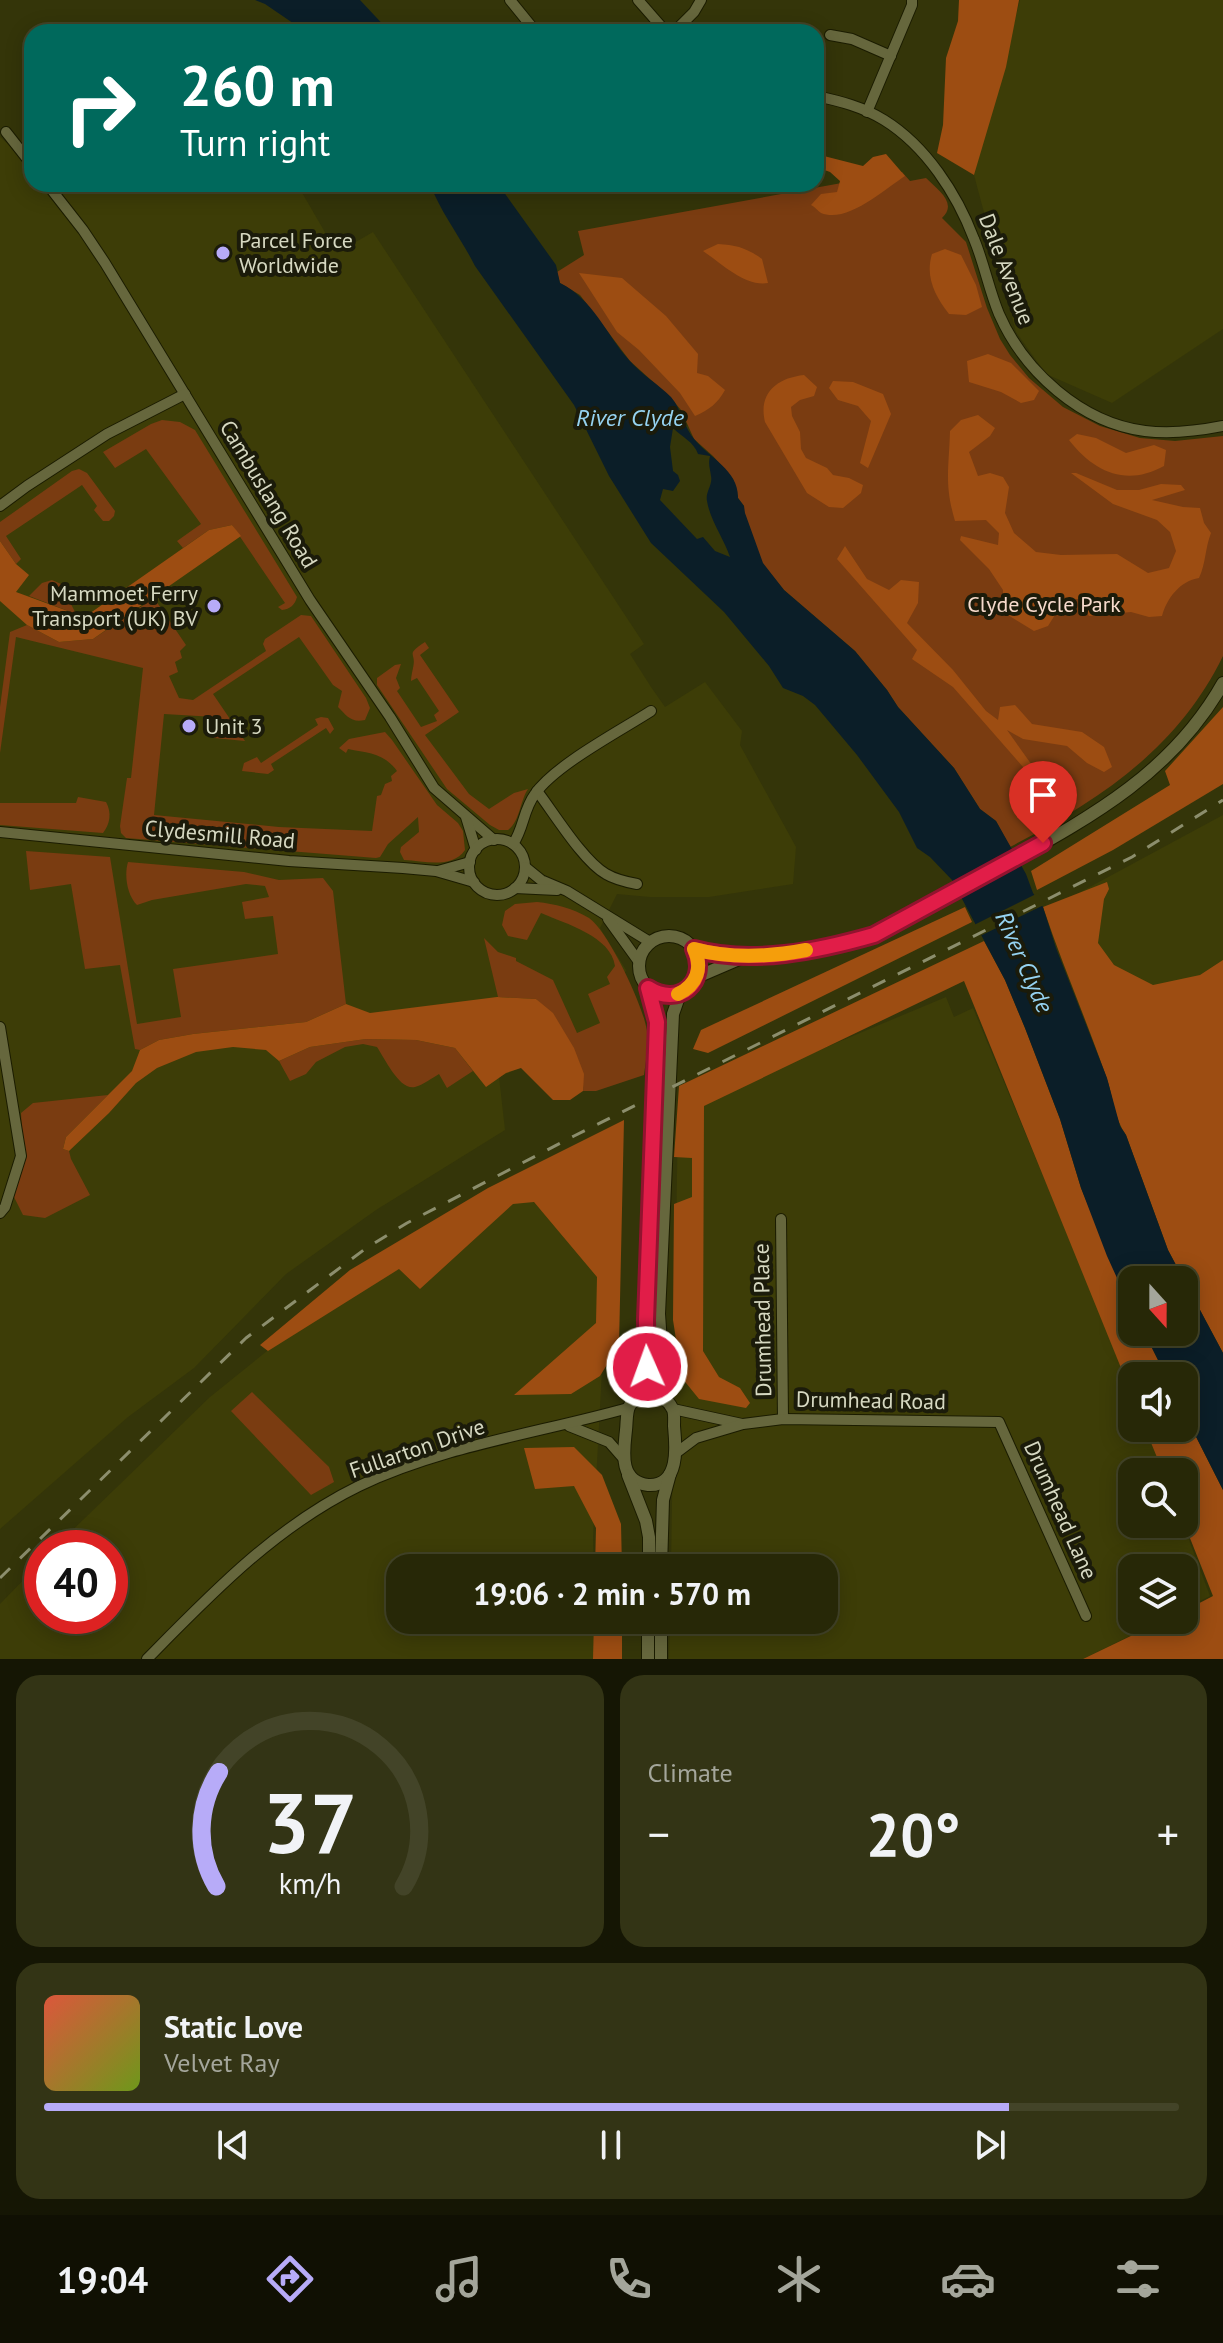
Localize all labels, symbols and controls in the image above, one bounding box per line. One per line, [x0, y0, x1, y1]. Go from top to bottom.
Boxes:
text: 260 m [180, 49, 335, 121]
icon: right [48, 56, 152, 160]
text: Turn right [180, 119, 330, 166]
street label: Dale Avenue [973, 209, 1041, 329]
place label: Parcel Force Worldwide [239, 226, 353, 279]
marker: Parcel Force Worldwide [214, 244, 232, 262]
water label: River Clyde [576, 402, 684, 433]
street label: Cambuslang Road [214, 415, 324, 573]
place label: Mammoet Ferry Transport (UK) BV [32, 579, 199, 632]
park label: Clyde Cycle Park [967, 590, 1121, 618]
marker: Mammoet Ferry Transport (UK) BV [205, 597, 223, 615]
place label: Unit 3 [205, 712, 263, 740]
marker: Unit 3 [180, 717, 198, 735]
pin [1009, 761, 1077, 843]
icon: arrive [1021, 773, 1065, 817]
street label: Clydesmill Road [144, 813, 296, 855]
water label: River Clyde [988, 906, 1061, 1017]
street label: Drumhead Place [747, 1243, 777, 1397]
north arrow [1118, 1266, 1198, 1346]
map controls [1118, 1266, 1198, 1634]
position arrow [605, 1325, 689, 1409]
button: sound [1118, 1362, 1198, 1442]
street label: Drumhead Road [796, 1385, 946, 1415]
street label: Fullarton Drive [346, 1412, 488, 1484]
street label: Drumhead Lane [1018, 1436, 1104, 1584]
button: search [1118, 1458, 1198, 1538]
speed limit sign: 40 [24, 1530, 128, 1634]
button: layers [1118, 1554, 1198, 1634]
text: 19:06 · 2 min · 570 m [473, 1574, 751, 1613]
text: Climate [648, 1756, 733, 1789]
text: 37 [263, 1768, 357, 1876]
text: 20° [866, 1795, 960, 1873]
text: − [648, 1805, 670, 1862]
text: + [1157, 1805, 1179, 1862]
text: km/h [278, 1865, 341, 1902]
text: Static Love [164, 2007, 303, 2046]
text: Velvet Ray [164, 2046, 280, 2079]
icon: previous [211, 2123, 255, 2167]
icon: pause [589, 2123, 633, 2167]
icon: next [968, 2123, 1012, 2167]
icon: directions [262, 2251, 318, 2307]
icon: music [431, 2251, 487, 2307]
icon: phone [601, 2251, 657, 2307]
icon: climate [771, 2251, 827, 2307]
icon: car [940, 2251, 996, 2307]
icon: filters [1110, 2251, 1166, 2307]
text: 19:04 [57, 2256, 148, 2303]

